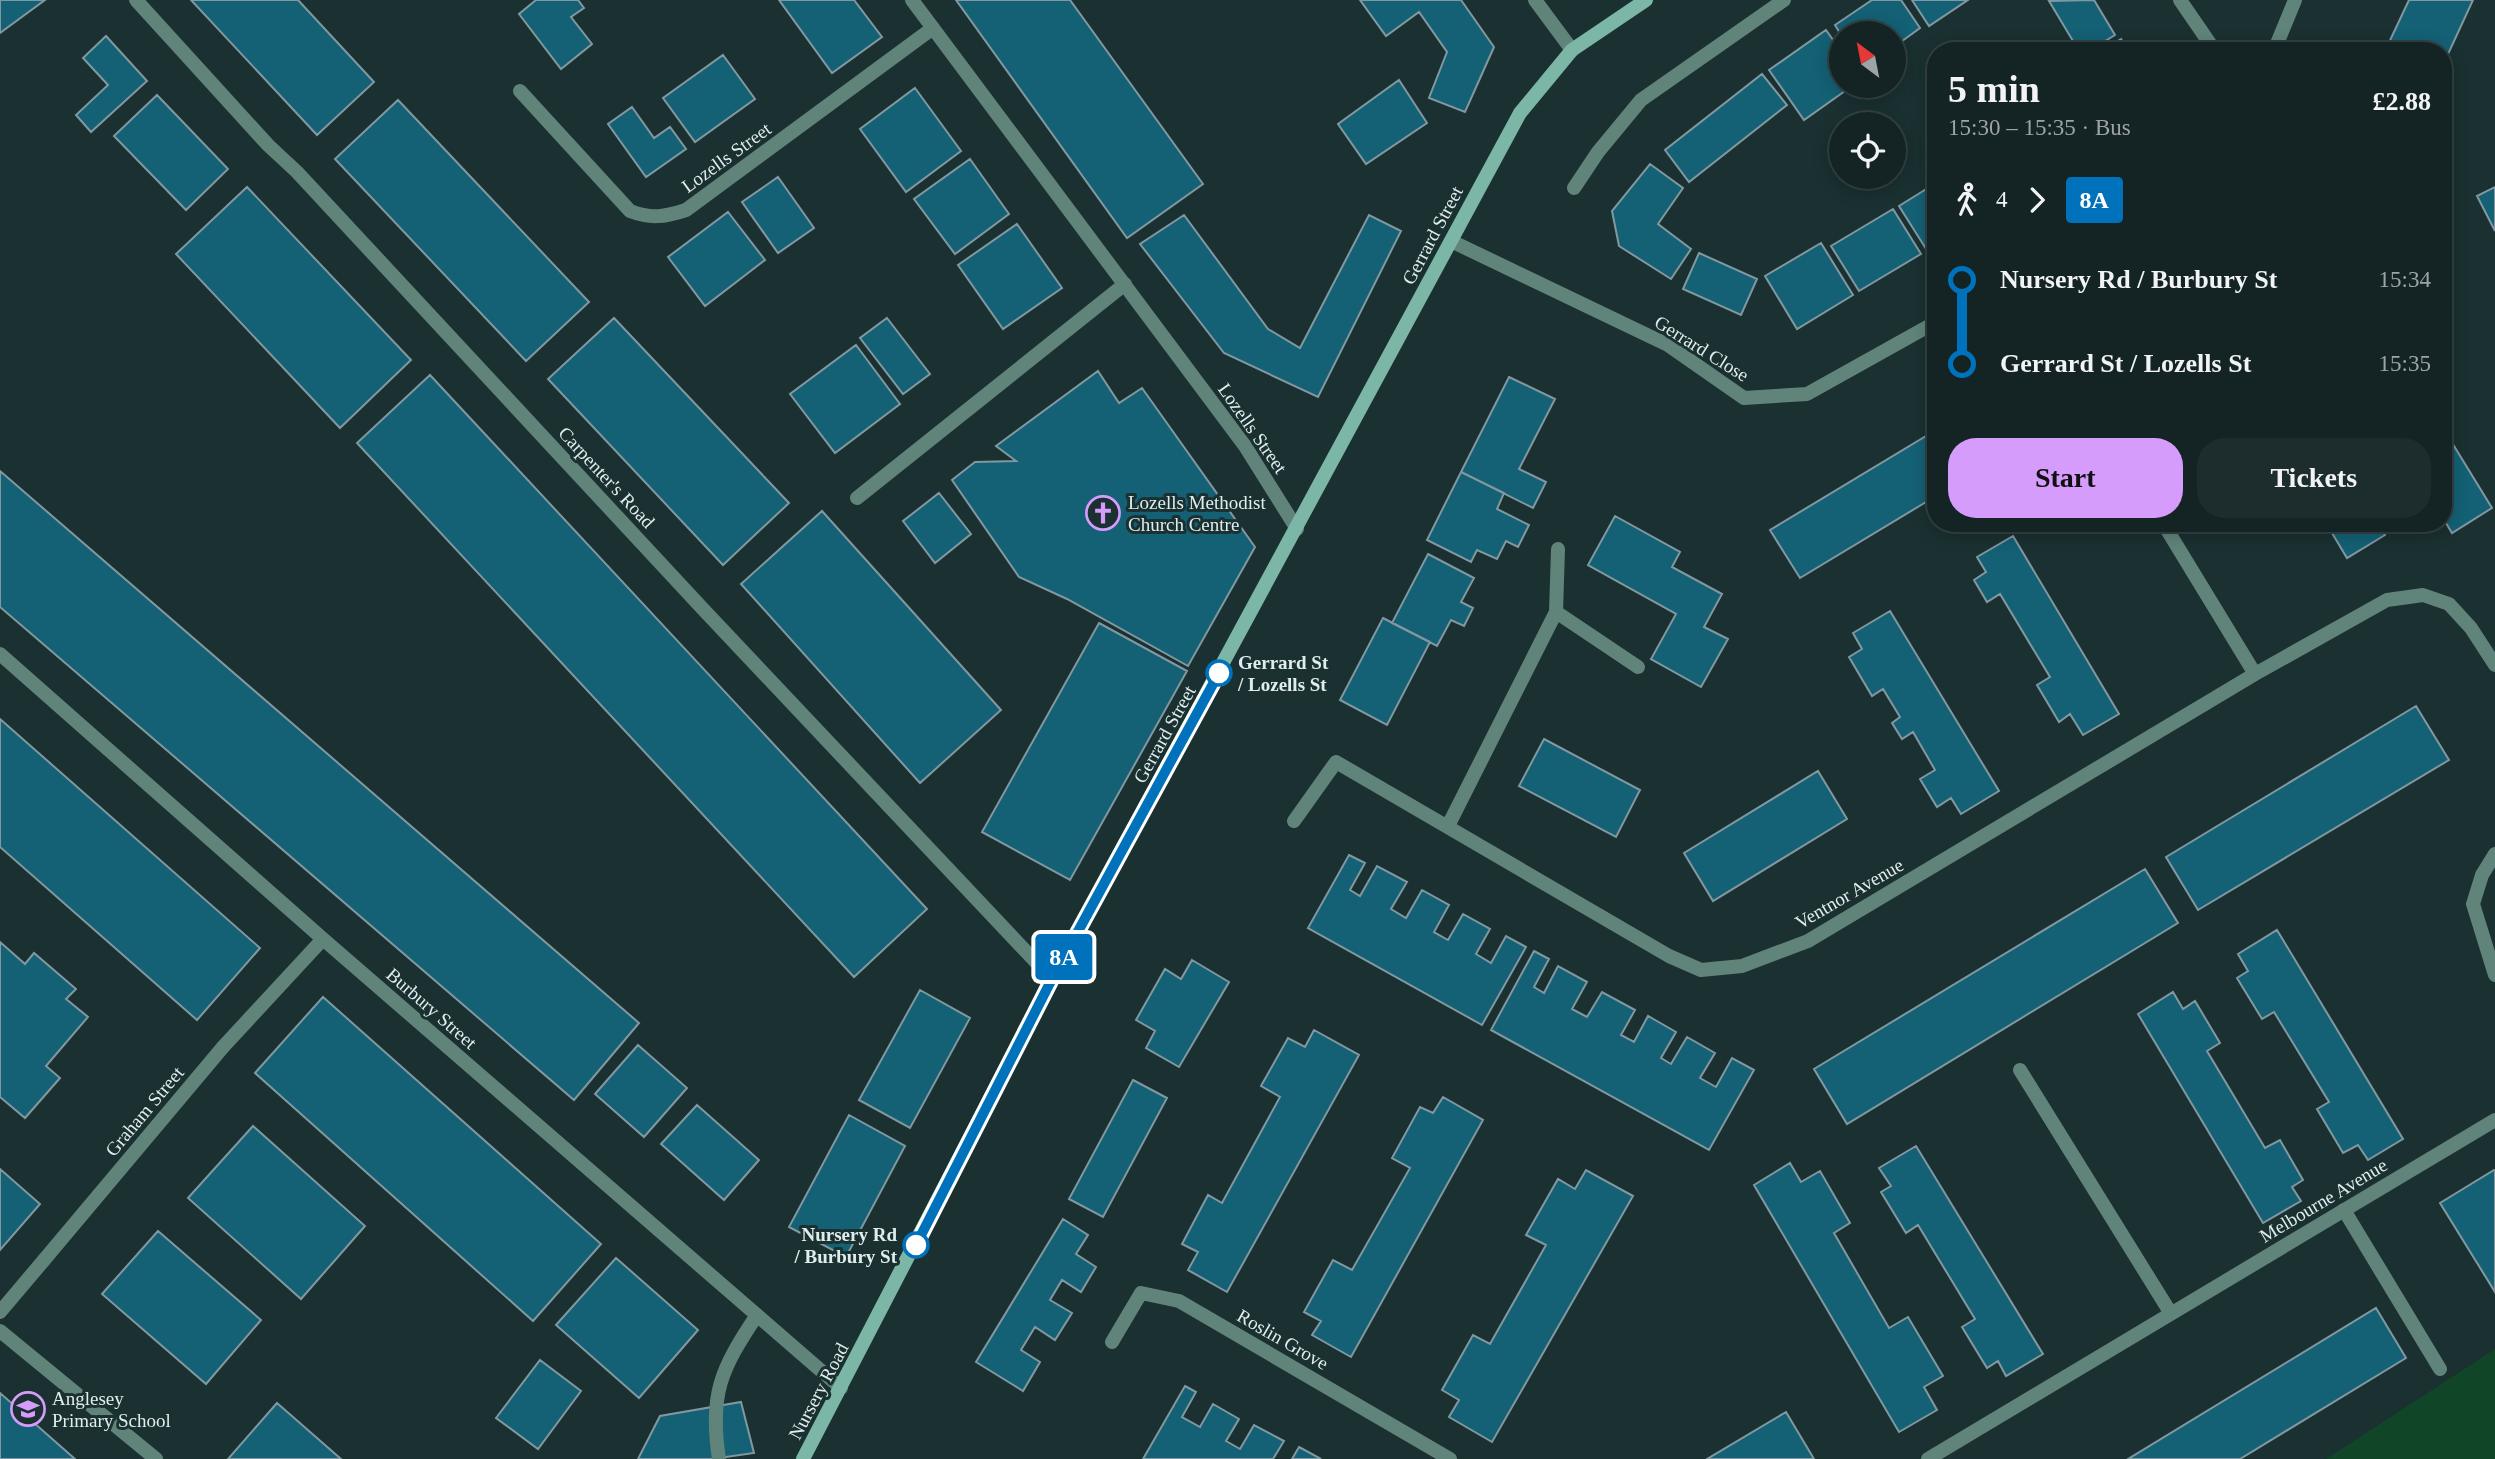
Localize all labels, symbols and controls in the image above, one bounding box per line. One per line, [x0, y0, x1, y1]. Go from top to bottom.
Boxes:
north arrow [1829, 21, 1906, 98]
map controls [1829, 21, 1906, 189]
text: 5 min [1948, 68, 2040, 110]
text: £2.88 [2373, 87, 2431, 116]
button: locate [1829, 112, 1906, 189]
text: 15:30 – 15:35 · Bus [1948, 115, 2131, 140]
street label: Lozells Street [678, 118, 776, 197]
icon: walk [1948, 181, 1986, 219]
icon: forward [2018, 181, 2056, 219]
street label: Gerrard Street [1398, 182, 1467, 288]
text: 4 [1996, 187, 2008, 212]
text: 8A [2080, 187, 2109, 213]
text: Nursery Rd / Burbury St [2000, 265, 2277, 294]
text: 15:34 [2379, 267, 2431, 292]
street label: Gerrard Close [1651, 311, 1753, 386]
text: Gerrard St / Lozells St [2000, 349, 2251, 378]
text: 15:35 [2379, 351, 2431, 376]
street label: Lozells Street [1214, 379, 1292, 478]
street label: Carpenter's Road [554, 422, 659, 533]
button: Start [1948, 438, 2183, 518]
button: Tickets [2197, 438, 2431, 518]
place label: Lozells Methodist Church Centre [1128, 492, 1266, 535]
church icon: Lozells Methodist Church Centre [1084, 494, 1122, 532]
place label: Gerrard St / Lozells St [1237, 652, 1329, 695]
marker: Gerrard St / Lozells St [1206, 660, 1232, 686]
street label: Gerrard Street [1129, 681, 1200, 787]
street label: Ventnor Avenue [1791, 854, 1907, 933]
line badge: 8A [1032, 934, 1096, 980]
text: 8A [1049, 944, 1079, 970]
street label: Burbury Street [382, 964, 482, 1054]
street label: Graham Street [101, 1062, 188, 1160]
street label: Melbourne Avenue [2256, 1154, 2391, 1247]
place label: Nursery Rd / Burbury St [794, 1224, 898, 1267]
marker: Nursery Rd / Burbury St [903, 1232, 929, 1258]
street label: Roslin Grove [1233, 1305, 1332, 1374]
street label: Nursery Road [784, 1339, 853, 1443]
place label: Anglesey Primary School [52, 1388, 171, 1431]
school or university icon: Anglesey Primary School [9, 1390, 47, 1428]

